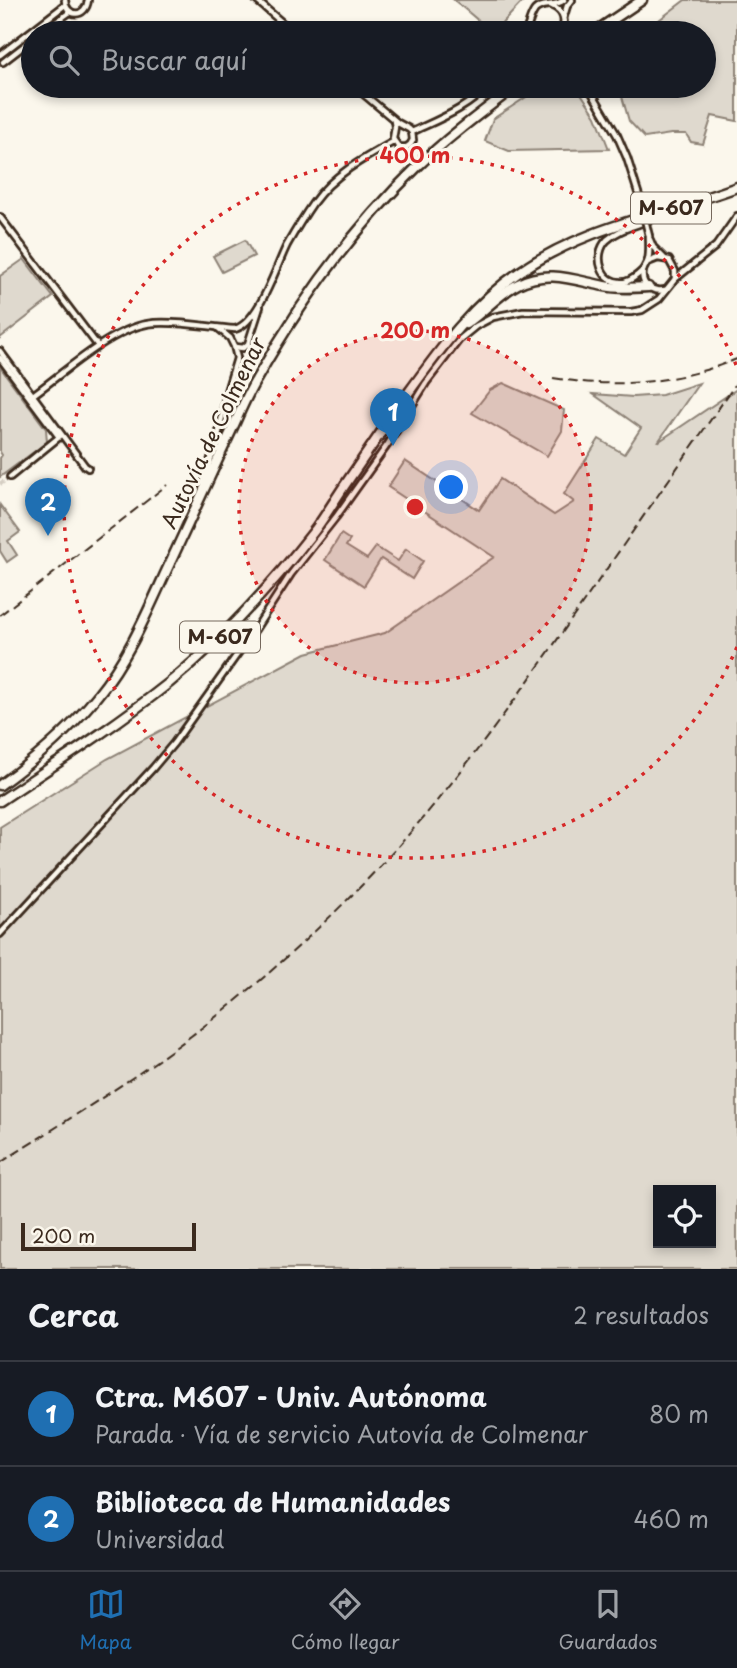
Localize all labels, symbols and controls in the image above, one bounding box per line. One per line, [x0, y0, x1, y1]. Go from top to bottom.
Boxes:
search box [21, 21, 716, 98]
text: Buscar aquí [101, 40, 247, 79]
icon: search [45, 41, 83, 79]
text: 400 m [380, 138, 450, 170]
road number: M-607 [631, 192, 711, 224]
text: 200 m [380, 313, 450, 345]
street label: Autovía de Colmenar [152, 330, 273, 534]
pin: 1 [370, 388, 416, 446]
your location [434, 470, 468, 504]
pin: 2 [25, 478, 71, 536]
centre of rings [403, 495, 427, 519]
road number: M-607 [180, 622, 260, 652]
map controls [653, 1185, 716, 1248]
button: locate [653, 1185, 716, 1248]
scale bar [21, 1220, 196, 1252]
text: 200 m [32, 1221, 95, 1249]
text: Cerca [28, 1292, 119, 1337]
text: 2 resultados [573, 1297, 709, 1332]
text: Ctra. M607 - Univ. Autónoma [95, 1377, 487, 1416]
text: 1 [46, 1396, 57, 1431]
text: 80 m [649, 1396, 709, 1431]
text: Parada · Vía de servicio Autovía de Colmenar [95, 1416, 588, 1451]
text: Biblioteca de Humanidades [95, 1482, 451, 1521]
text: 2 [43, 1501, 59, 1536]
text: 460 m [634, 1501, 709, 1536]
text: Universidad [95, 1521, 224, 1556]
tab: Mapa [80, 1585, 132, 1655]
tab: Cómo llegar [291, 1585, 400, 1655]
tab: Guardados [559, 1585, 657, 1655]

